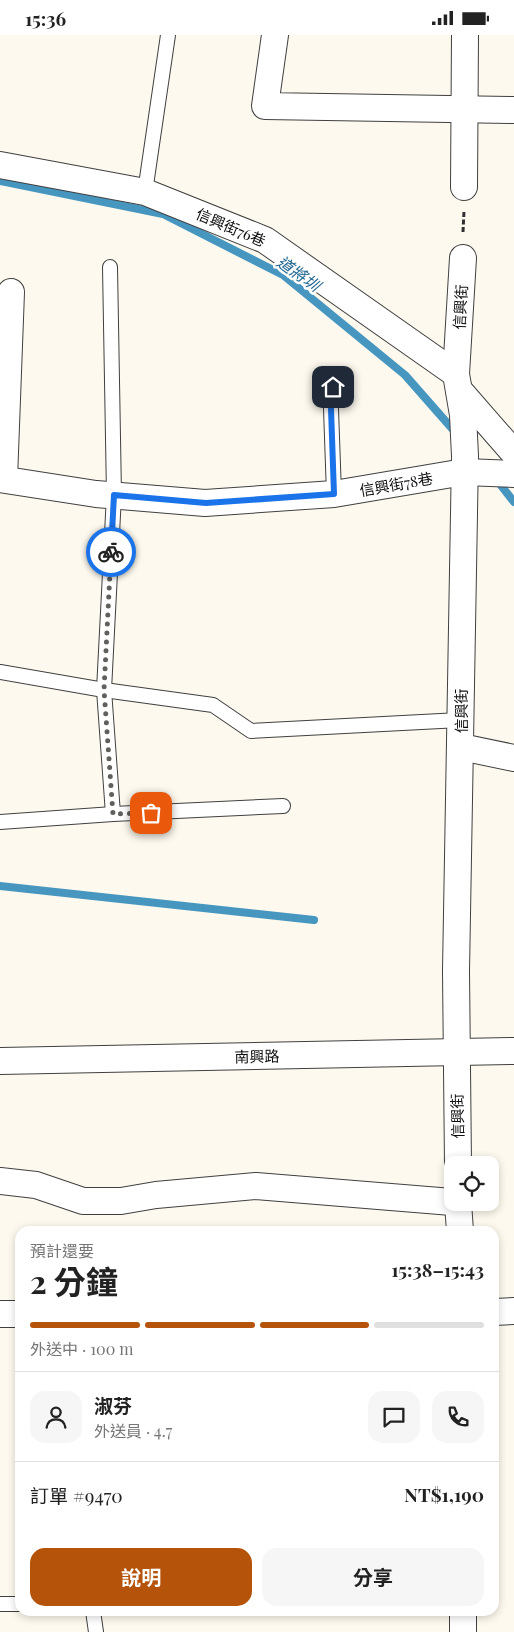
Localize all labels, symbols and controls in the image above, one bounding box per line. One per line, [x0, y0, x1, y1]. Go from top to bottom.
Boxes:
text: 15:36 [25, 5, 66, 31]
street label: 信興街76巷 [193, 203, 269, 251]
water label: 道將圳 [273, 251, 326, 297]
street label: 信興街 [449, 284, 471, 330]
pin [312, 366, 354, 408]
icon: home [319, 373, 347, 401]
street label: 信興街78巷 [358, 468, 434, 500]
courier [86, 527, 136, 577]
icon: bike [97, 538, 125, 566]
street label: 信興街 [451, 688, 471, 734]
pin [130, 792, 172, 834]
icon: bag [137, 799, 165, 827]
street label: 南興路 [234, 1046, 280, 1066]
street label: 信興街 [447, 1093, 467, 1139]
map controls [444, 1156, 499, 1211]
button: locate [444, 1156, 499, 1211]
text: 預計還要 [30, 1240, 94, 1261]
text: 15:38–15:43 [391, 1256, 484, 1282]
text: 2 分鐘 [30, 1259, 118, 1302]
text: 外送中 · 100 m [30, 1338, 134, 1359]
button: person [30, 1391, 82, 1443]
button: chat [368, 1391, 420, 1443]
button: phone [432, 1391, 484, 1443]
text: 淑芬 [94, 1392, 132, 1418]
text: 外送員 · 4.7 [94, 1420, 172, 1441]
text: NT$1,190 [404, 1481, 484, 1507]
text: 訂單 #9470 [30, 1482, 123, 1508]
button: 說明 [30, 1548, 252, 1606]
button: 分享 [262, 1548, 484, 1606]

